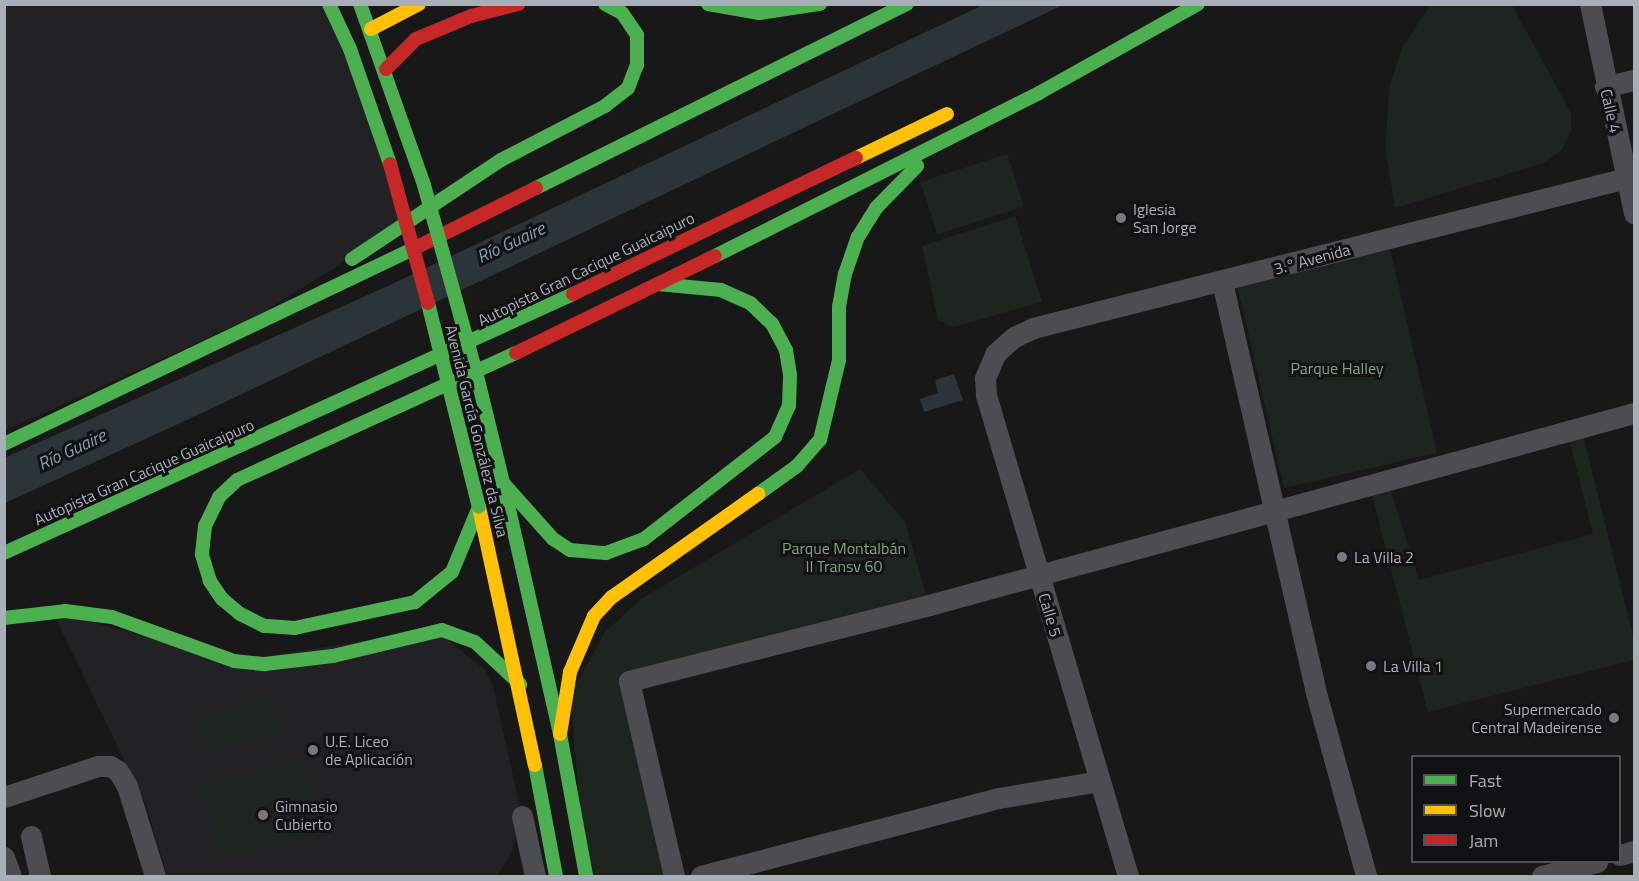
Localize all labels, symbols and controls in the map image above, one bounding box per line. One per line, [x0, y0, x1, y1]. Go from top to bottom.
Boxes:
street label: Calle 4 [1597, 87, 1625, 135]
place label: Iglesia San Jorge [1133, 199, 1197, 237]
street label: Autopista Gran Cacique Guaicaipuro [474, 208, 698, 330]
marker: Iglesia San Jorge [1114, 211, 1128, 225]
water label: Río Guaire [474, 218, 548, 268]
street label: 3.° Avenida [1272, 240, 1352, 278]
street label: Avenida García González da Silva [441, 323, 513, 539]
park label: Parque Halley [1290, 358, 1384, 378]
street label: Autopista Gran Cacique Guaicaipuro [31, 415, 257, 529]
water label: Río Guaire [35, 425, 109, 475]
park label: Parque Montalbán II Transv 60 [782, 538, 906, 576]
place label: La Villa 2 [1354, 547, 1414, 567]
marker: La Villa 2 [1335, 550, 1349, 564]
street label: Calle 5 [1034, 591, 1066, 639]
place label: La Villa 1 [1383, 656, 1443, 676]
marker: La Villa 1 [1364, 659, 1378, 673]
place label: Supermercado Central Madeirense [1471, 699, 1602, 737]
marker: Supermercado Central Madeirense [1607, 711, 1621, 725]
place label: U.E. Liceo de Aplicación [325, 731, 413, 769]
marker: U.E. Liceo de Aplicación [306, 743, 320, 757]
legend [1411, 755, 1621, 863]
text: Fast [1469, 767, 1502, 794]
place label: Gimnasio Cubierto [275, 796, 338, 834]
text: Slow [1469, 797, 1506, 824]
marker: Gimnasio Cubierto [256, 808, 270, 822]
text: Jam [1469, 827, 1498, 854]

